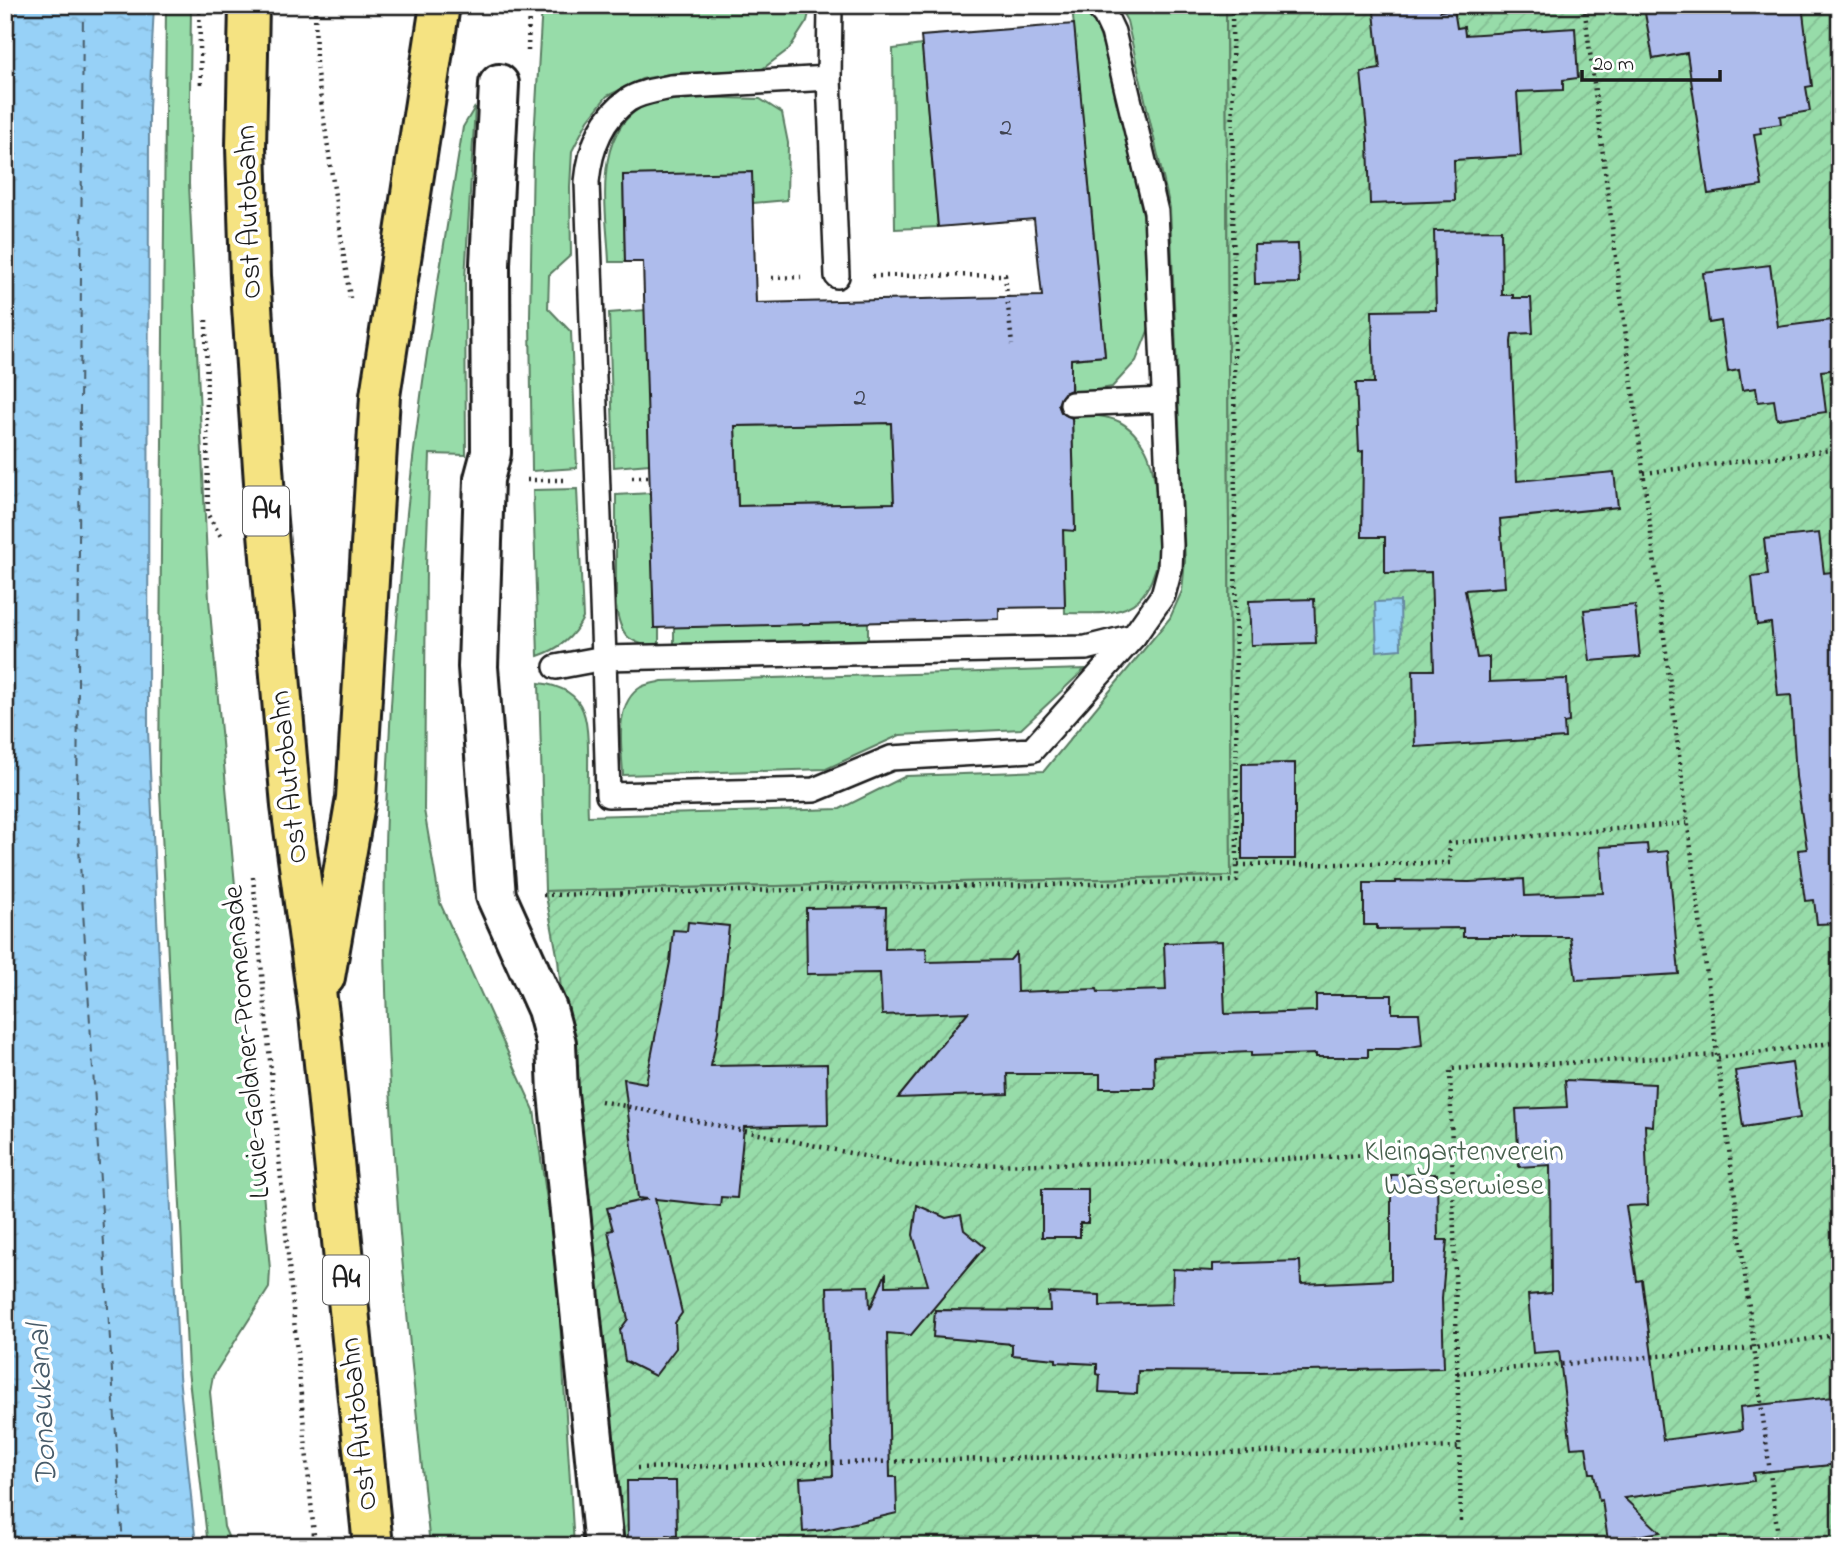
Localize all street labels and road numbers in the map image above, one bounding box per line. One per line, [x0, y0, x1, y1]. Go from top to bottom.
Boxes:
street label: Ost Autobahn [225, 124, 275, 300]
road number: A4 [243, 486, 289, 536]
street label: Ost Autobahn [259, 688, 321, 866]
street label: Lucie-Goldner-Promenade [212, 883, 284, 1200]
road number: A4 [323, 1256, 369, 1304]
street label: Ost Autobahn [329, 1335, 391, 1513]

